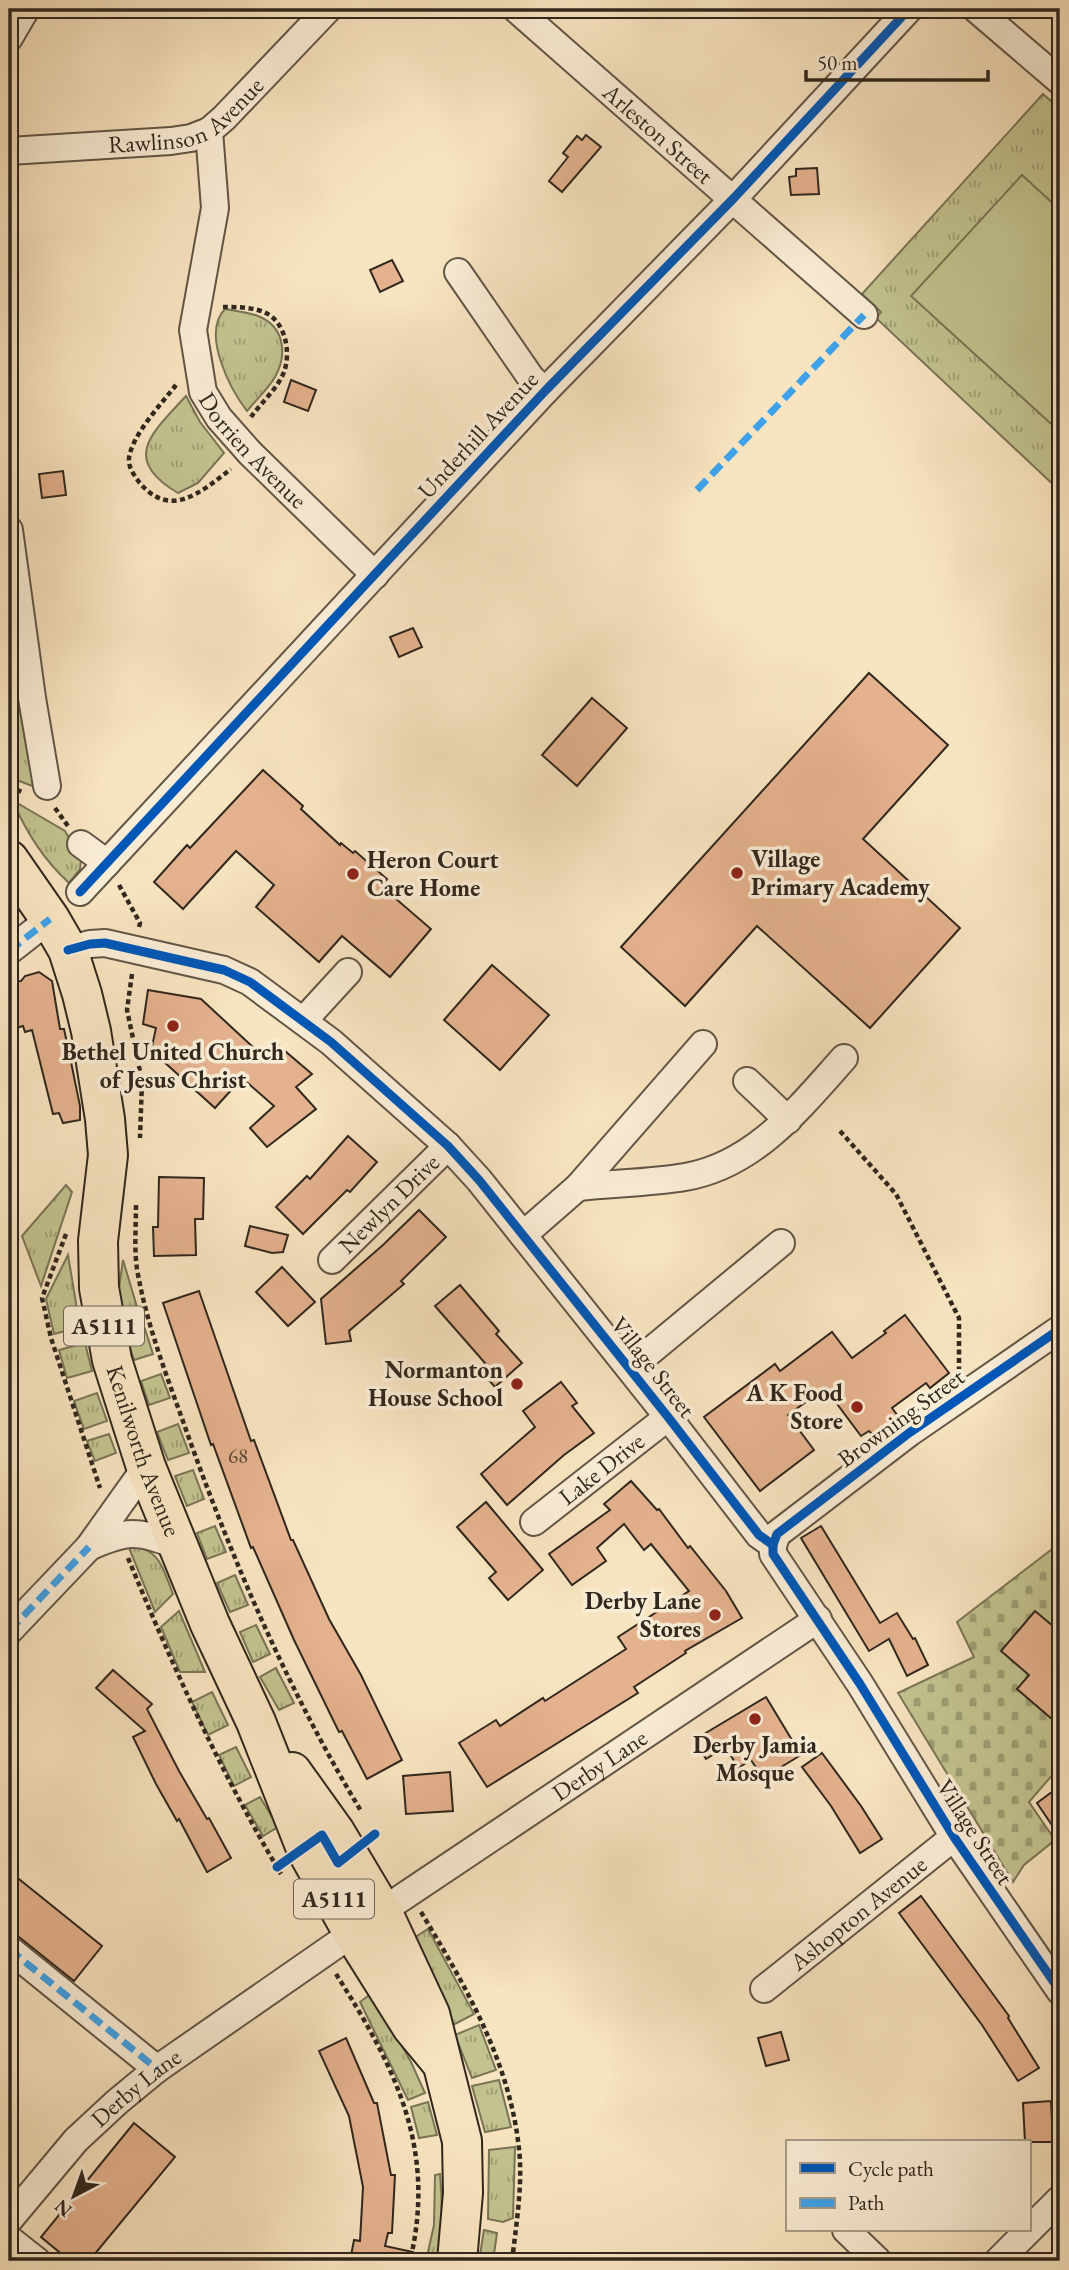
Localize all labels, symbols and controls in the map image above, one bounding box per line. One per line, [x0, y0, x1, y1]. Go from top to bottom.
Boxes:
scale bar [806, 38, 988, 82]
text: 50 m [817, 49, 858, 76]
street label: Rawlinson Avenue [107, 70, 270, 160]
street label: Arleston Street [596, 76, 720, 191]
street label: Underhill Avenue [411, 364, 545, 505]
street label: Dorrien Avenue [192, 386, 314, 515]
place label: Village Primary Academy [751, 843, 930, 903]
place label: Heron Court Care Home [367, 844, 498, 903]
marker: Village Primary Academy [729, 865, 745, 881]
marker: Heron Court Care Home [345, 866, 361, 882]
marker: Bethel United Church of Jesus Christ [165, 1018, 181, 1034]
place label: Bethel United Church of Jesus Christ [62, 1036, 285, 1095]
street label: Newlyn Drive [332, 1147, 446, 1260]
road number: A5111 [64, 1306, 144, 1345]
street label: Village Street [604, 1310, 703, 1424]
place label: Normanton House School [368, 1354, 503, 1413]
street label: Kenilworth Avenue [100, 1361, 189, 1541]
street label: Browning Street [831, 1361, 971, 1474]
marker: Normanton House School [509, 1376, 525, 1392]
place label: A K Food Store [745, 1377, 844, 1436]
marker: A K Food Store [849, 1399, 865, 1415]
street label: Lake Drive [552, 1425, 650, 1512]
house number: 68 [228, 1442, 248, 1469]
place label: Derby Lane Stores [585, 1585, 701, 1644]
marker: Derby Lane Stores [707, 1607, 723, 1623]
marker: Derby Jamia Mosque [747, 1711, 763, 1727]
street label: Derby Lane [546, 1722, 653, 1808]
place label: Derby Jamia Mosque [693, 1729, 818, 1789]
street label: Village Street [930, 1773, 1021, 1891]
street label: Ashopton Avenue [783, 1849, 933, 1978]
road number: A5111 [294, 1880, 374, 1918]
street label: Derby Lane [84, 2041, 187, 2134]
legend [786, 2140, 1030, 2232]
text: Cycle path [848, 2155, 934, 2182]
north arrow [38, 2162, 108, 2232]
text: Path [848, 2189, 885, 2216]
text: N [49, 2194, 77, 2223]

